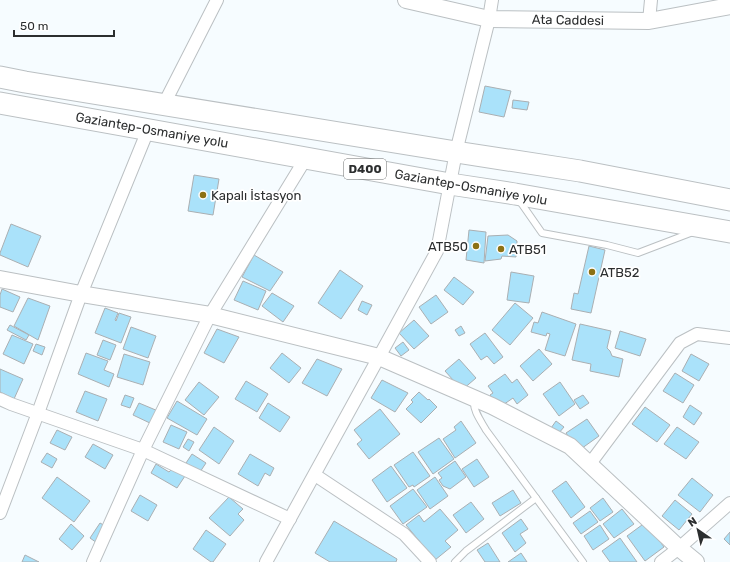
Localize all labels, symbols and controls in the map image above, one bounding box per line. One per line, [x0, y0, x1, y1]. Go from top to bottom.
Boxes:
scale bar [14, 12, 114, 38]
street label: Ata Caddesi [532, 12, 604, 28]
text: 50 m [20, 19, 48, 33]
street label: Gaziantep-Osmaniye yolu [74, 109, 230, 151]
road number: D400 [344, 159, 386, 179]
street label: Gaziantep-Osmaniye yolu [393, 166, 549, 208]
place label: Kapalı İstasyon [211, 188, 301, 203]
marker: Kapalı İstasyon [198, 190, 208, 200]
place label: ATB50 [428, 239, 468, 254]
marker: ATB50 [471, 241, 481, 251]
place label: ATB51 [509, 242, 546, 257]
marker: ATB51 [496, 244, 506, 254]
place label: ATB52 [600, 265, 639, 280]
marker: ATB52 [587, 267, 597, 277]
north arrow [678, 510, 718, 550]
text: N [686, 514, 700, 530]

